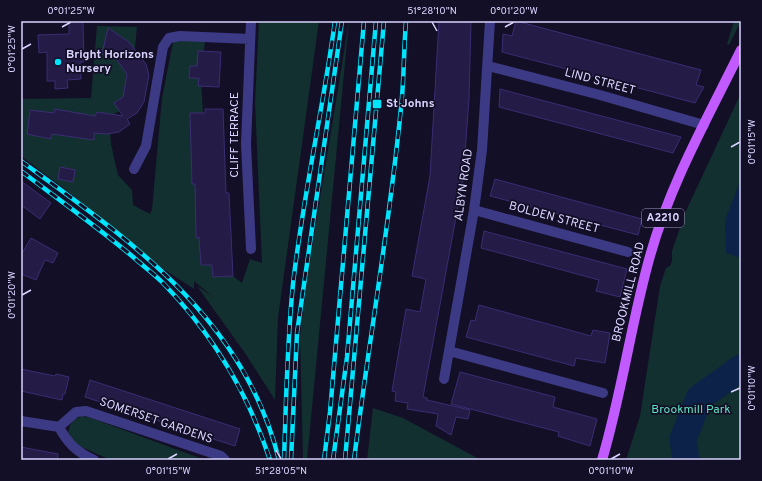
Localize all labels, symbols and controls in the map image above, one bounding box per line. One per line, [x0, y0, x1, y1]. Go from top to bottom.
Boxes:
text: 0°01'25"W [47, 5, 95, 18]
text: 51°28'10"N [407, 5, 457, 18]
text: 0°01'20"W [490, 5, 538, 18]
text: 0°01'25"W [6, 25, 19, 73]
place label: Bright Horizons Nursery [66, 47, 154, 77]
marker: Bright Horizons Nursery [53, 57, 63, 67]
street label: LIND STREET [563, 65, 637, 99]
street label: CLIFF TERRACE [227, 92, 243, 178]
place label: St Johns [386, 96, 435, 112]
marker: St Johns [371, 98, 383, 110]
text: 0°01'15"W [746, 119, 759, 165]
street label: ALBYN ROAD [451, 148, 477, 222]
street label: BOLDEN STREET [507, 198, 601, 238]
road number: A2210 [642, 209, 684, 227]
street label: BROOKMILL ROAD [609, 240, 649, 344]
text: 0°01'20"W [6, 271, 19, 319]
text: 0°01'10"W [746, 365, 759, 411]
street label: SOMERSET GARDENS [97, 394, 215, 448]
park label: Brookmill Park [651, 402, 731, 418]
text: 0°01'15"W [145, 465, 191, 478]
text: 51°28'05"N [255, 465, 307, 478]
text: 0°01'10"W [588, 465, 634, 478]

